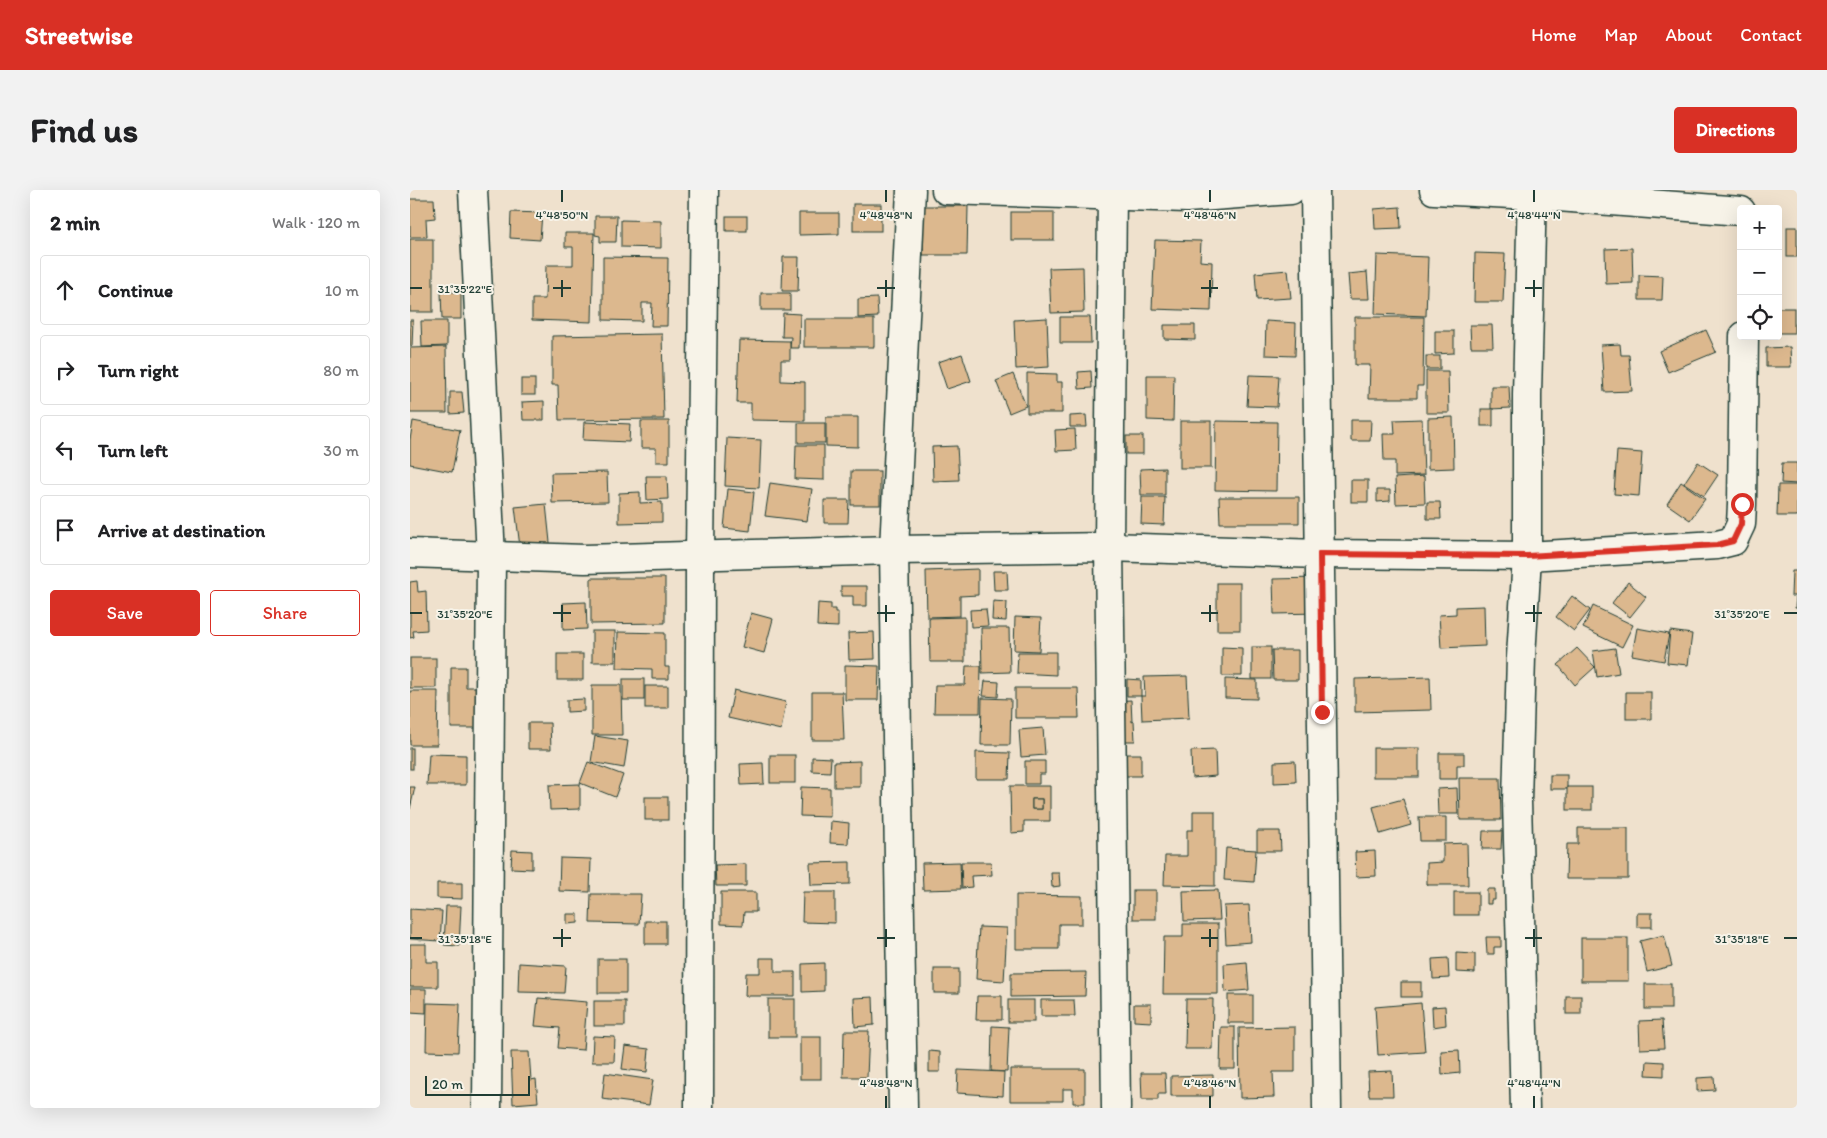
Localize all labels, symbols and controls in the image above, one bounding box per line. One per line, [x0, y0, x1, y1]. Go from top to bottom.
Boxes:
text: Streetwise [25, 21, 133, 50]
text: Home [1531, 24, 1577, 46]
text: Map [1605, 24, 1638, 46]
text: About [1666, 24, 1712, 46]
text: Contact [1740, 24, 1802, 46]
button: Directions [1674, 107, 1797, 153]
text: Find us [30, 109, 138, 151]
map controls [1737, 205, 1782, 340]
button: + [1737, 205, 1782, 250]
text: 4°48'50"N [536, 208, 588, 222]
text: 4°48'48"N [859, 208, 913, 222]
text: 4°48'46"N [1184, 208, 1236, 222]
text: 4°48'44"N [1507, 208, 1561, 222]
text: 2 min [50, 210, 100, 235]
text: Walk · 120 m [272, 213, 360, 232]
button: − [1737, 250, 1782, 295]
icon: ahead [51, 276, 79, 304]
text: Continue [98, 279, 173, 302]
text: 10 m [325, 281, 359, 300]
text: 31°35'22"E [438, 282, 493, 296]
button: locate [1737, 295, 1782, 340]
icon: right [51, 356, 79, 384]
text: Turn right [98, 359, 179, 382]
text: 80 m [323, 361, 359, 380]
icon: left [51, 436, 79, 464]
text: Turn left [98, 439, 168, 462]
text: 30 m [323, 441, 359, 460]
route start [1731, 493, 1754, 516]
icon: arrive [51, 516, 79, 544]
text: Arrive at destination [98, 519, 265, 542]
button: Save [50, 590, 200, 636]
button: Share [210, 590, 360, 636]
text: 31°35'20"E [437, 607, 493, 621]
text: 31°35'20"E [1714, 607, 1770, 621]
route end [1311, 701, 1334, 724]
text: 31°35'18"E [438, 932, 492, 946]
text: 31°35'18"E [1715, 932, 1769, 946]
scale bar [425, 1073, 530, 1096]
text: 20 m [432, 1076, 463, 1093]
text: 4°48'48"N [859, 1076, 913, 1090]
text: 4°48'46"N [1184, 1076, 1236, 1090]
text: 4°48'44"N [1507, 1076, 1561, 1090]

